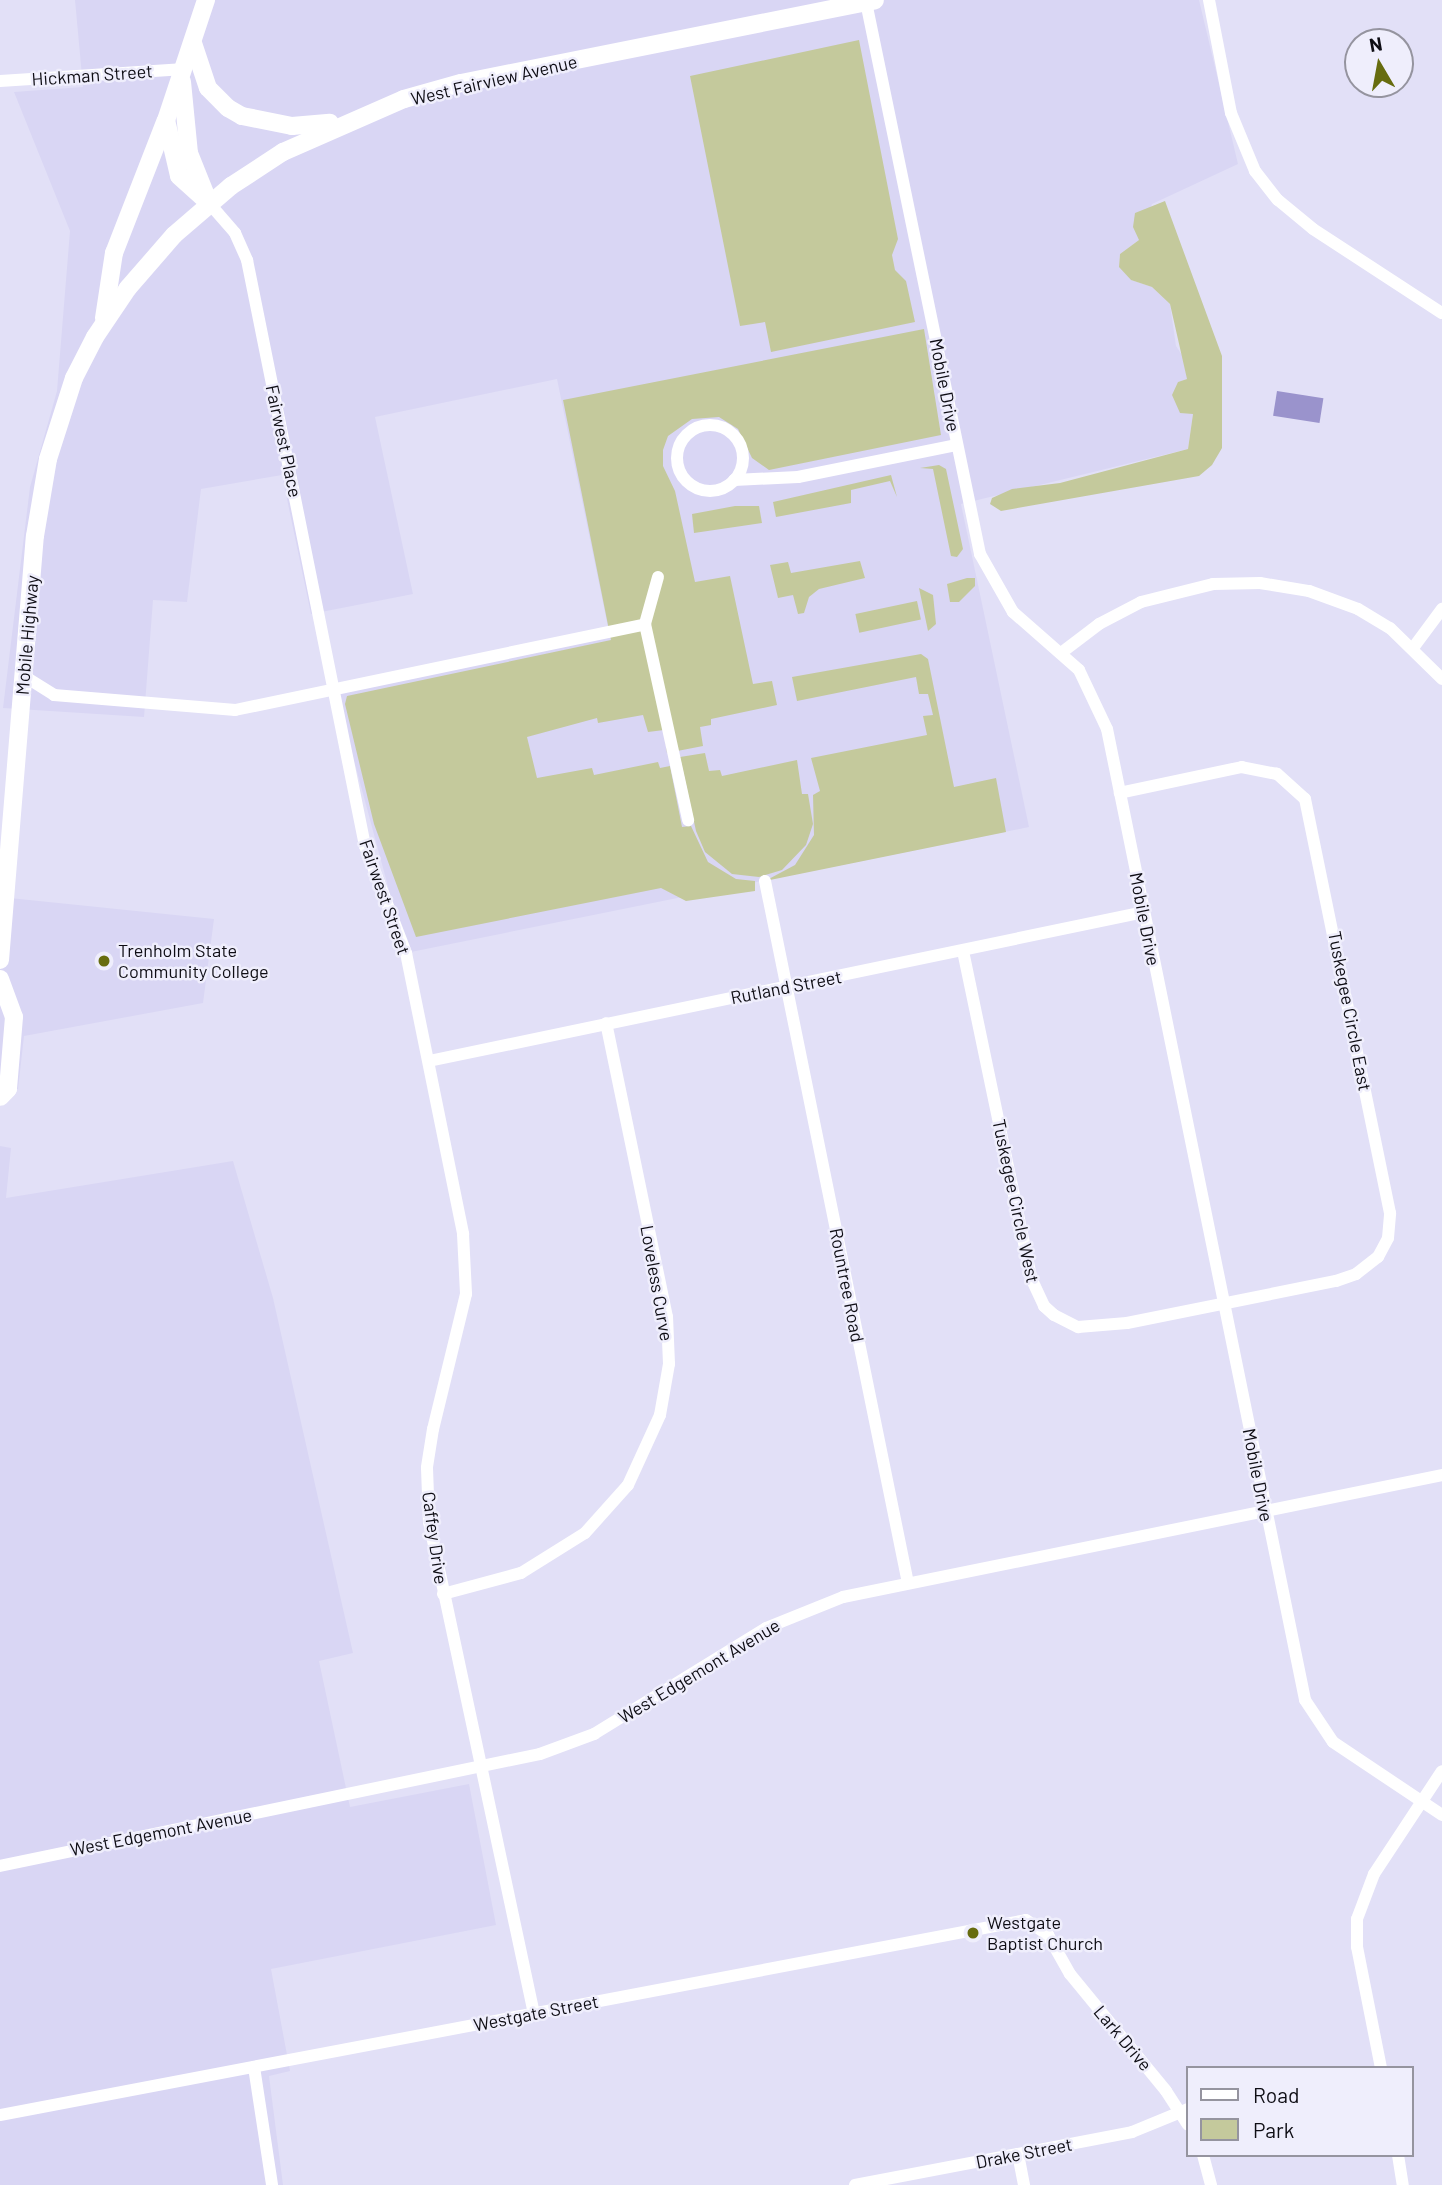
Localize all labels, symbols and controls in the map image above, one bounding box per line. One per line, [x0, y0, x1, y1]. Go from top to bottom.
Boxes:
north arrow [1344, 28, 1414, 98]
text: N [1367, 31, 1384, 56]
street label: West Fairview Avenue [409, 50, 579, 110]
street label: Hickman Street [31, 60, 153, 90]
street label: Mobile Drive [925, 337, 965, 433]
street label: Fairwest Place [262, 383, 306, 499]
street label: Mobile Highway [11, 574, 43, 696]
street label: Fairwest Street [355, 837, 415, 957]
street label: Mobile Drive [1125, 871, 1165, 967]
street label: Tuskegee Circle East [1324, 929, 1376, 1093]
place label: Trenholm State Community College [118, 940, 269, 982]
marker: Trenholm State Community College [96, 953, 112, 969]
street label: Rutland Street [729, 966, 843, 1008]
street label: Tuskegee Circle West [988, 1117, 1044, 1285]
street label: Loveless Curve [636, 1223, 678, 1343]
street label: Rountree Road [825, 1226, 869, 1344]
street label: Mobile Drive [1238, 1427, 1278, 1523]
street label: Caffey Drive [418, 1490, 452, 1586]
street label: West Edgemont Avenue [614, 1614, 784, 1728]
street label: West Edgemont Avenue [68, 1804, 254, 1860]
place label: Westgate Baptist Church [987, 1912, 1103, 1954]
marker: Westgate Baptist Church [965, 1925, 981, 1941]
street label: Westgate Street [472, 1990, 600, 2036]
street label: Lark Drive [1089, 2001, 1157, 2075]
legend [1186, 2066, 1414, 2157]
text: Road [1253, 2082, 1299, 2107]
text: Park [1253, 2117, 1294, 2142]
street label: Drake Street [974, 2133, 1074, 2173]

